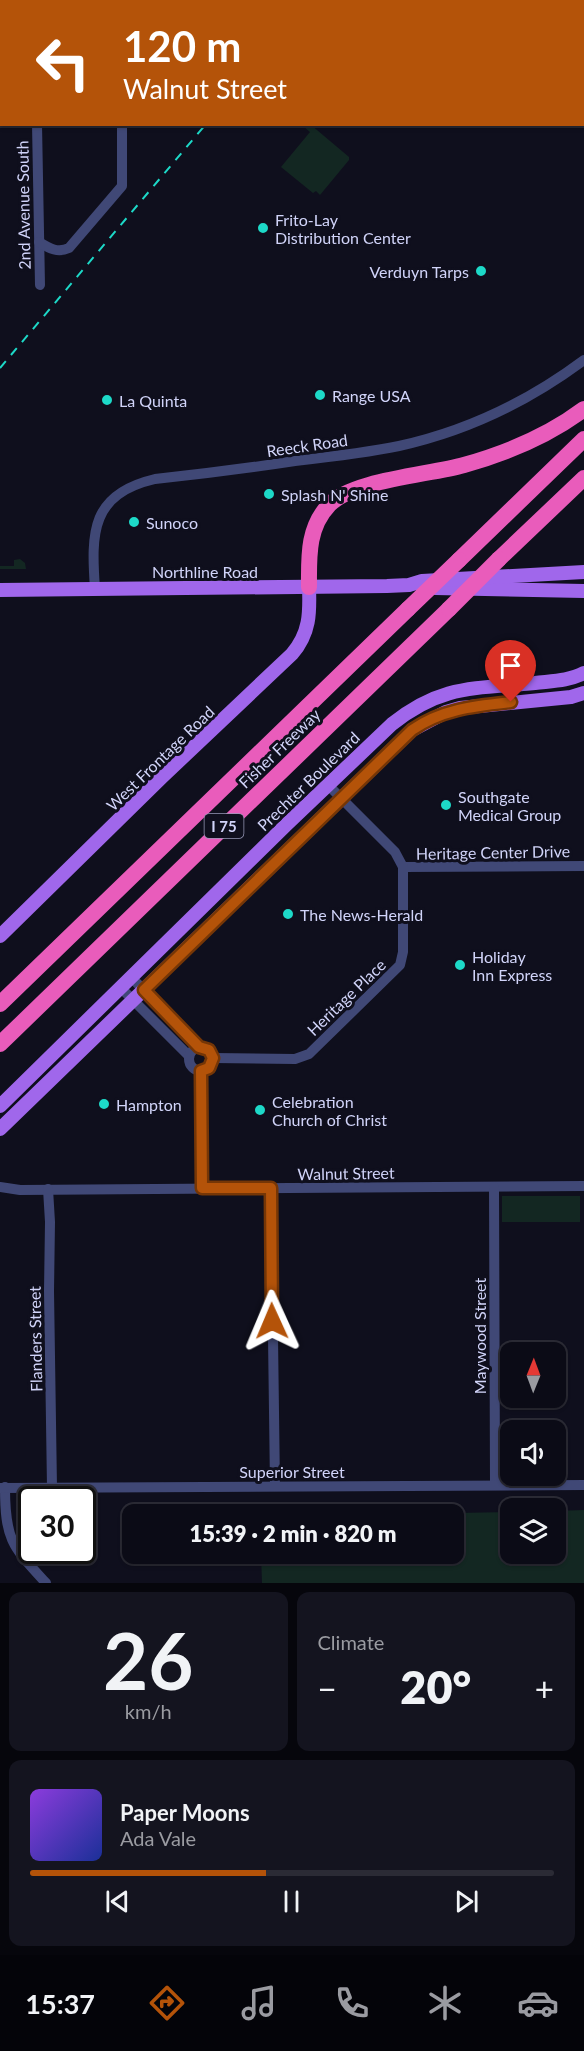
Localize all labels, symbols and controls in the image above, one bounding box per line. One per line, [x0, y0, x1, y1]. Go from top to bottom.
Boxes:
text: 120 m [123, 21, 241, 71]
icon: left [24, 24, 102, 102]
text: Walnut Street [123, 72, 287, 105]
street label: 2nd Avenue South [12, 140, 34, 270]
place label: Frito-Lay Distribution Center [275, 210, 411, 247]
marker: Frito-Lay Distribution Center [256, 221, 270, 235]
place label: Verduyn Tarps [369, 262, 469, 281]
marker: Verduyn Tarps [474, 264, 488, 278]
place label: Range USA [332, 386, 411, 405]
marker: Range USA [313, 388, 327, 402]
place label: La Quinta [119, 391, 187, 410]
marker: La Quinta [100, 393, 114, 407]
street label: Reeck Road [265, 430, 349, 460]
place label: Splash N' Shine [281, 485, 388, 504]
marker: Splash N' Shine [262, 487, 276, 501]
place label: Sunoco [146, 513, 198, 532]
marker: Sunoco [127, 515, 141, 529]
street label: Northline Road [152, 562, 258, 581]
pin [485, 640, 536, 702]
icon: arrive [494, 649, 527, 682]
street label: West Frontage Road [102, 702, 218, 814]
street label: Fisher Freeway [234, 704, 324, 792]
street label: Prechter Boulevard [253, 727, 363, 835]
place label: Southgate Medical Group [458, 787, 561, 824]
marker: Southgate Medical Group [439, 798, 453, 812]
road number: I 75 [204, 814, 244, 838]
street label: Heritage Center Drive [416, 841, 570, 863]
place label: The News-Herald [300, 905, 423, 924]
marker: The News-Herald [281, 907, 295, 921]
place label: Holiday Inn Express [472, 947, 552, 984]
street label: Heritage Place [303, 955, 389, 1039]
marker: Holiday Inn Express [453, 958, 467, 972]
place label: Celebration Church of Christ [272, 1092, 387, 1129]
place label: Hampton [116, 1095, 182, 1114]
marker: Hampton [97, 1097, 111, 1111]
marker: Celebration Church of Christ [253, 1103, 267, 1117]
street label: Walnut Street [297, 1163, 395, 1183]
street label: Maywood Street [470, 1278, 489, 1394]
street label: Flanders Street [25, 1286, 45, 1392]
position arrow [240, 1289, 304, 1353]
north arrow [500, 1342, 566, 1408]
map controls [500, 1342, 566, 1564]
button: sound [500, 1420, 566, 1486]
street label: Superior Street [239, 1462, 345, 1481]
speed limit sign: 30 [18, 1486, 96, 1564]
button: layers [500, 1498, 566, 1564]
text: 15:39 · 2 min · 820 m [190, 1520, 396, 1547]
text: 26 [103, 1613, 193, 1707]
text: Climate [318, 1630, 384, 1654]
text: 20° [400, 1660, 471, 1714]
text: − [318, 1668, 337, 1708]
text: + [535, 1668, 554, 1708]
text: km/h [125, 1699, 172, 1723]
text: Paper Moons [120, 1799, 250, 1826]
text: Ada Vale [120, 1826, 196, 1850]
icon: previous [101, 1885, 134, 1918]
icon: pause [275, 1885, 308, 1918]
icon: next [450, 1885, 483, 1918]
icon: directions [146, 1982, 188, 2024]
icon: music [238, 1982, 280, 2024]
icon: phone [331, 1982, 373, 2024]
icon: climate [424, 1982, 466, 2024]
icon: car [517, 1982, 559, 2024]
text: 15:37 [25, 1987, 95, 2020]

